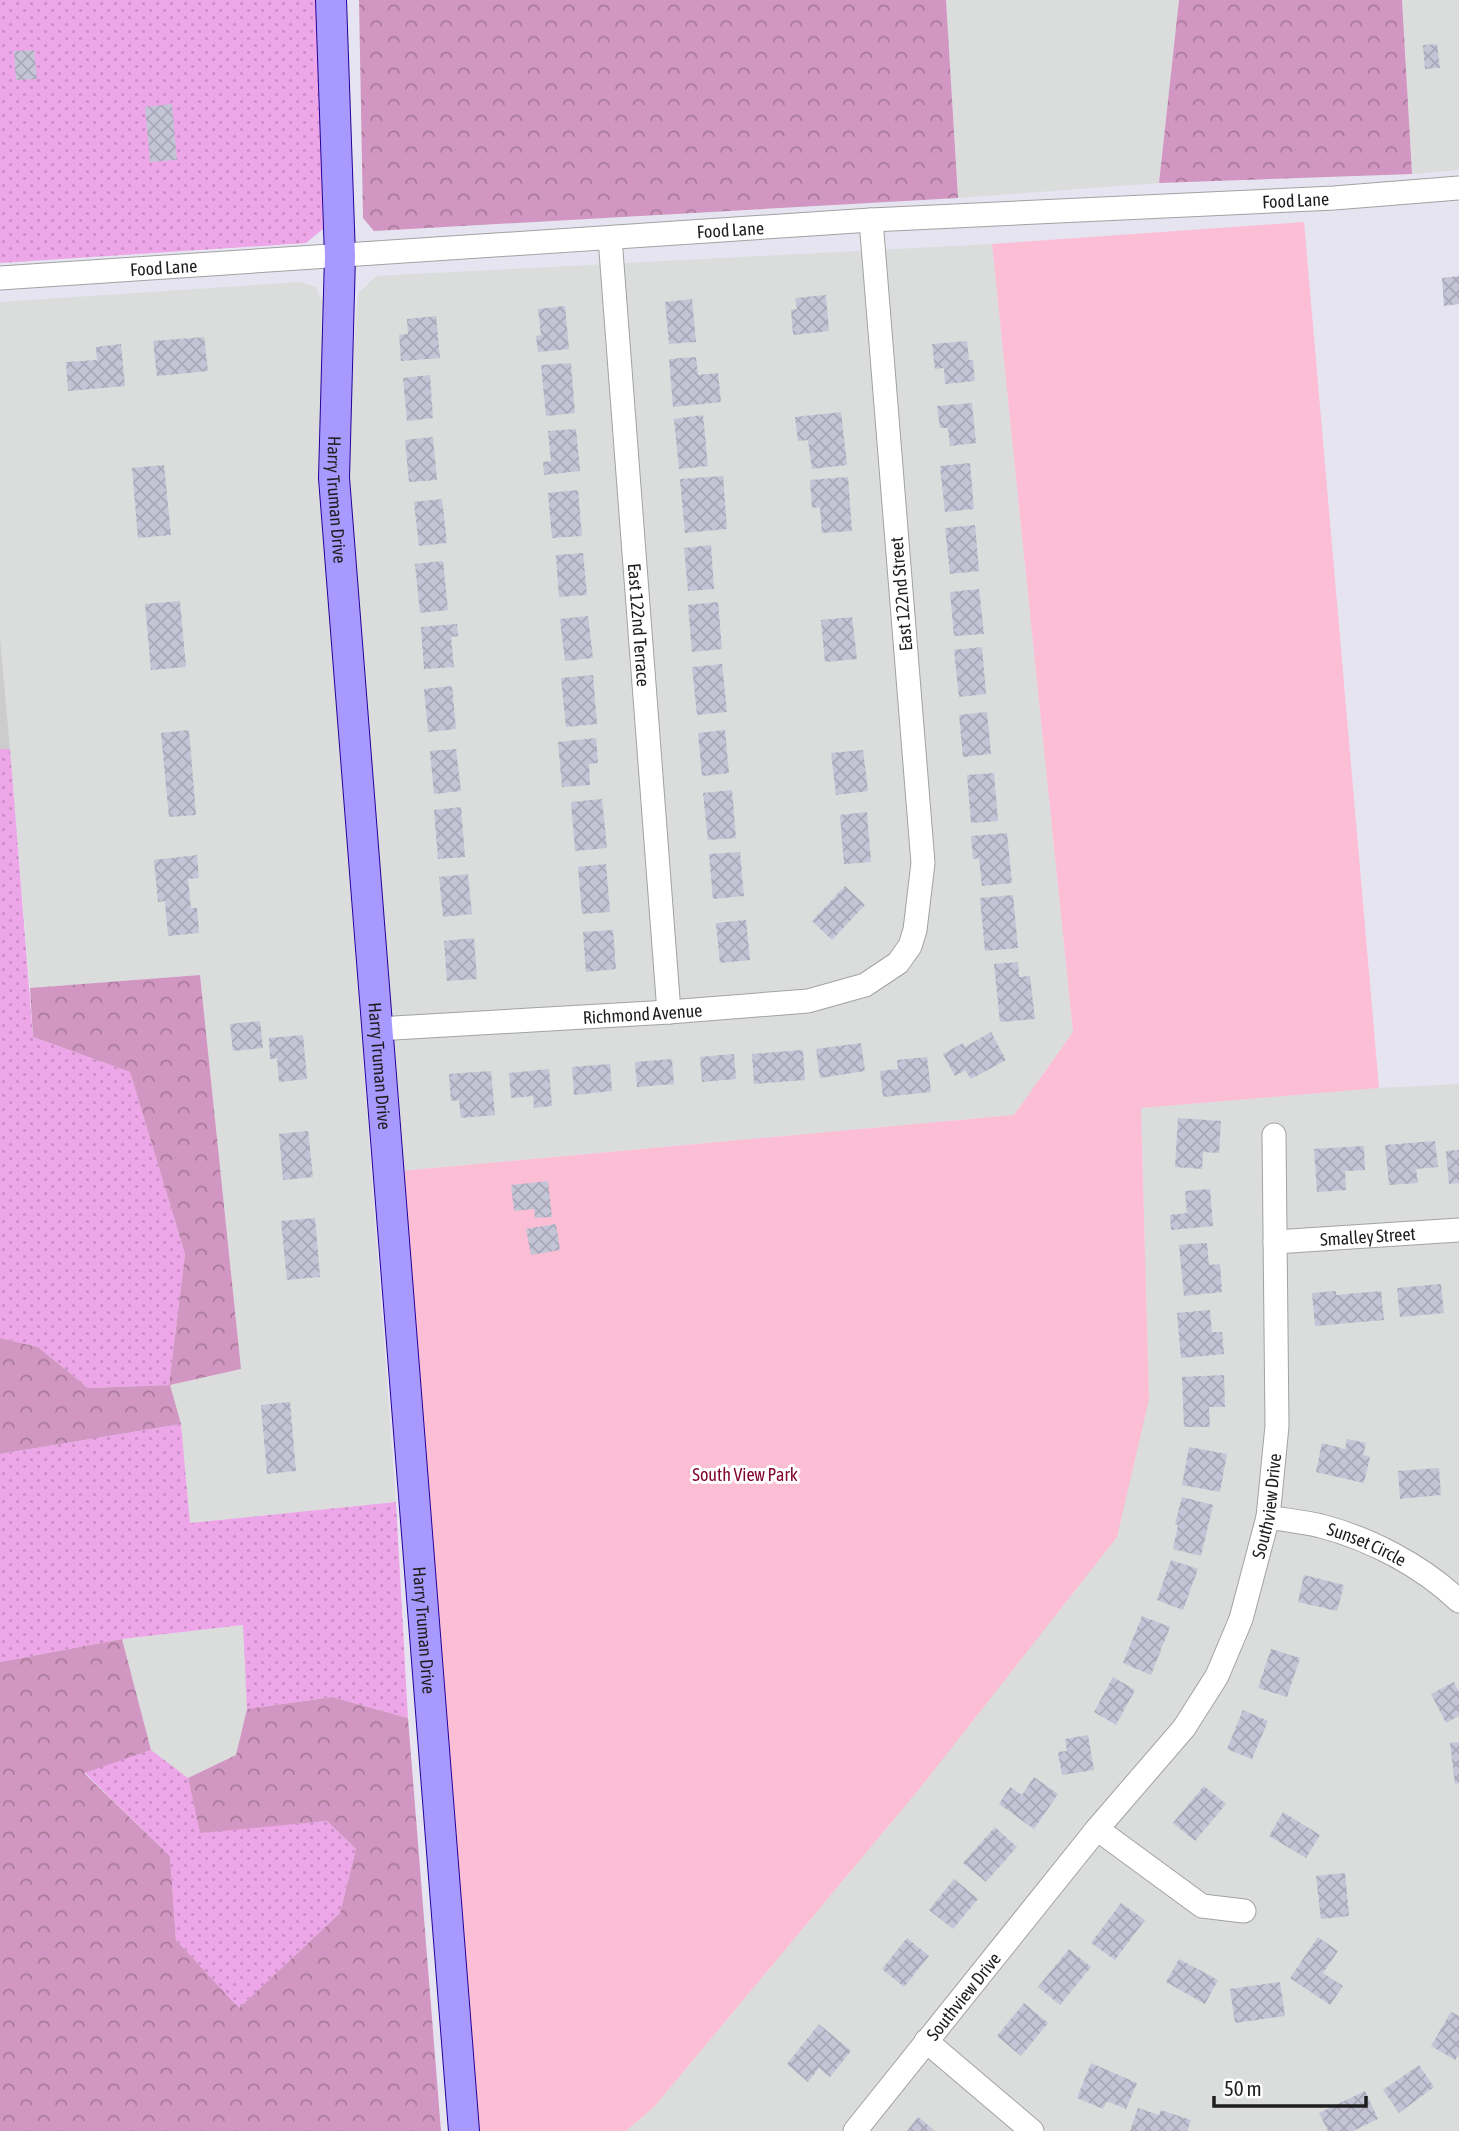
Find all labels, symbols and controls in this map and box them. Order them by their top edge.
street label: Food Lane [1262,188,1330,212]
street label: Food Lane [696,217,765,242]
street label: Food Lane [129,254,198,280]
street label: Harry Truman Drive [323,436,351,564]
street label: East 122nd Street [886,536,916,652]
street label: East 122nd Terrace [624,562,655,687]
street label: Richmond Avenue [582,999,703,1027]
street label: Harry Truman Drive [365,1001,396,1130]
street label: Smalley Street [1319,1222,1416,1250]
street label: Southview Drive [1247,1452,1285,1561]
park label: South View Park [692,1464,798,1485]
street label: Sunset Circle [1325,1518,1410,1570]
street label: Harry Truman Drive [409,1566,440,1695]
street label: Southview Drive [922,1948,1005,2044]
scale bar [1214,2064,1366,2108]
text: 50 m [1224,2076,1262,2100]

